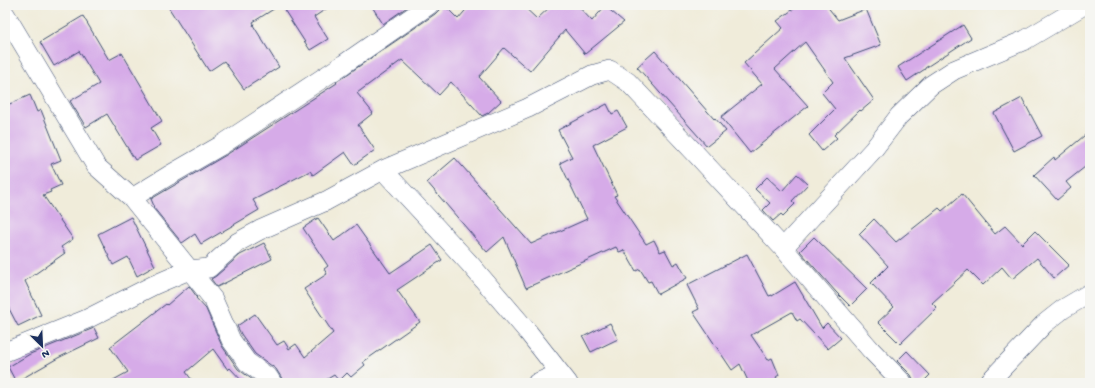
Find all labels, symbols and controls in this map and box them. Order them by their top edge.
north arrow [22,326,62,366]
text: N [40,346,51,360]

